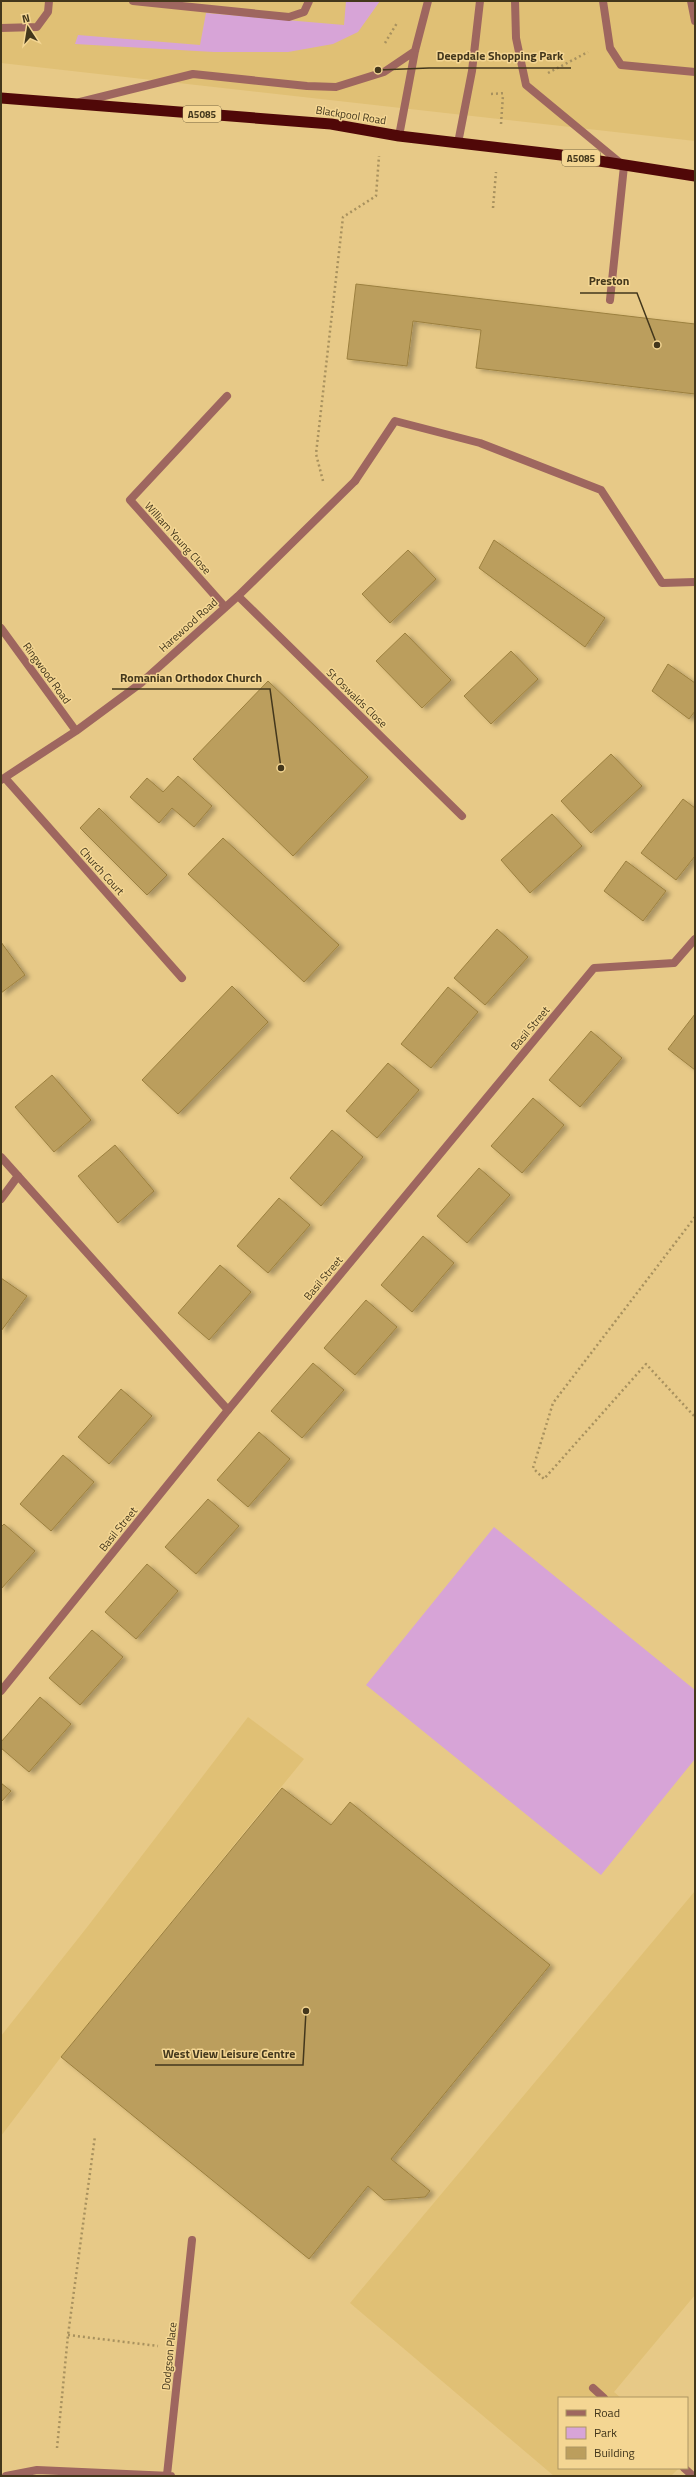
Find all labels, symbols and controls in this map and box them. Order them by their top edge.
north arrow [8,8,48,48]
text: N [21,10,31,27]
callout: Deepdale Shopping Park [429,44,571,68]
text: Deepdale Shopping Park [437,46,564,65]
street label: Blackpool Road [315,102,388,128]
road number: A5085 [183,106,221,122]
road number: A5085 [562,150,600,166]
callout: Preston [580,269,637,293]
text: Preston [589,271,629,290]
street label: William Young Close [141,498,215,578]
street label: Harewood Road [155,594,221,656]
street label: Ringwood Road [19,639,75,707]
callout: Romanian Orthodox Church [112,665,270,689]
street label: St Oswalds Close [323,665,391,732]
text: Romanian Orthodox Church [120,668,262,687]
street label: Church Court [76,843,128,899]
street label: Basil Street [507,1002,553,1053]
street label: Basil Street [300,1252,346,1303]
street label: Basil Street [95,1503,141,1555]
callout: West View Leisure Centre [155,2041,303,2065]
text: West View Leisure Centre [163,2044,295,2063]
street label: Dodgson Place [157,2321,181,2391]
legend [558,2397,688,2469]
text: Road [594,2403,620,2422]
text: Park [594,2423,617,2442]
text: Building [594,2443,635,2462]

